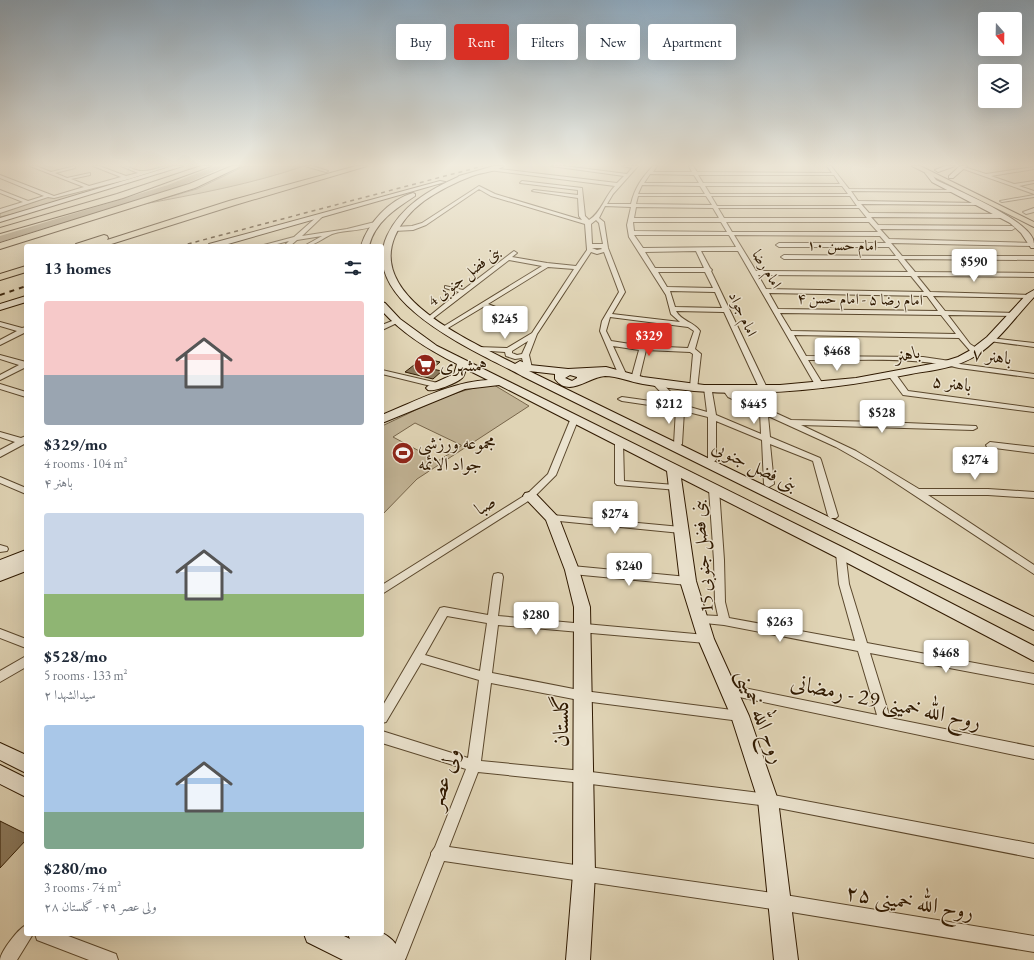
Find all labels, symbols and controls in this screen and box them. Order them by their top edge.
north arrow [978,12,1022,56]
map controls [978,12,1022,108]
chip: Buy [396,24,446,60]
chip: Rent [454,24,509,60]
chip: Filters [517,24,578,60]
chip: New [586,24,640,60]
chip: Apartment [648,24,736,60]
button: layers [978,64,1022,108]
street label: امام حسن ۱۰ [807,234,877,259]
street label: بنی فضل جنوبی 4 [423,241,505,312]
street label: امام رضا [745,246,786,294]
pin: $590 [950,249,998,283]
text: $590 [961,253,987,270]
text: 13 homes [44,257,111,279]
icon: filters [342,257,364,279]
street label: امام جواد [721,288,762,341]
street label: امام رضا ۵ - امام حسن ۴ [797,288,923,313]
pin: $245 [481,306,529,340]
text: $245 [492,310,518,327]
pin: $329 [625,323,673,357]
icon: home [168,327,240,399]
text: $329 [636,327,662,344]
pin: $468 [813,338,861,372]
street label: باهنر [890,340,922,368]
text: $468 [824,342,850,359]
street label: باهنر ۷ [971,342,1013,369]
supermarket icon: همشهری [412,352,438,378]
place label: همشهری [440,353,487,377]
street label: باهنر ۵ [931,369,973,396]
pin: $212 [645,391,693,425]
pin: $445 [730,391,778,425]
text: $212 [656,395,682,412]
text: $445 [741,395,767,412]
pin: $528 [858,400,906,434]
text: $528 [869,404,895,421]
place label: مجموعه ورزشی جواد الائمه [418,431,496,475]
text: $329/mo [44,433,107,455]
street label: بنی فضل جنوبی [708,435,802,498]
sports icon: مجموعه ورزشی جواد الائمه [390,440,416,466]
pin: $274 [951,447,999,481]
text: $274 [962,451,988,468]
text: 4 rooms · 104 m² [44,455,128,472]
text: باهنر ۴ [44,474,73,491]
street label: صبا [470,489,500,520]
street label: بنی فضل جنوبی 15 [685,498,720,614]
pin: $274 [591,501,639,535]
text: $274 [602,505,628,522]
icon: home [168,539,240,611]
pin: $240 [605,553,653,587]
text: $240 [616,557,642,574]
pin: $280 [512,602,560,636]
text: $280 [523,606,549,623]
pin: $263 [756,609,804,643]
text: $263 [767,613,793,630]
pin: $468 [922,640,970,674]
text: $468 [933,644,959,661]
text: $528/mo [44,645,107,667]
street label: روح الله خمینی [726,664,796,770]
street label: روح الله خمینی 29 - رمضانی [787,664,984,741]
text: 5 rooms · 133 m² [44,667,128,684]
text: سیدالشهدا ۲ [44,686,96,703]
street label: گلستان [546,695,575,747]
street label: ولی عصر [419,744,467,814]
icon: home [168,751,240,823]
text: $280/mo [44,857,107,879]
street label: روح الله خمینی ۲۵ [843,874,977,931]
text: 3 rooms · 74 m² [44,879,121,896]
text: ولی عصر ۴۹ - گلستان ۲۸ [44,898,157,915]

